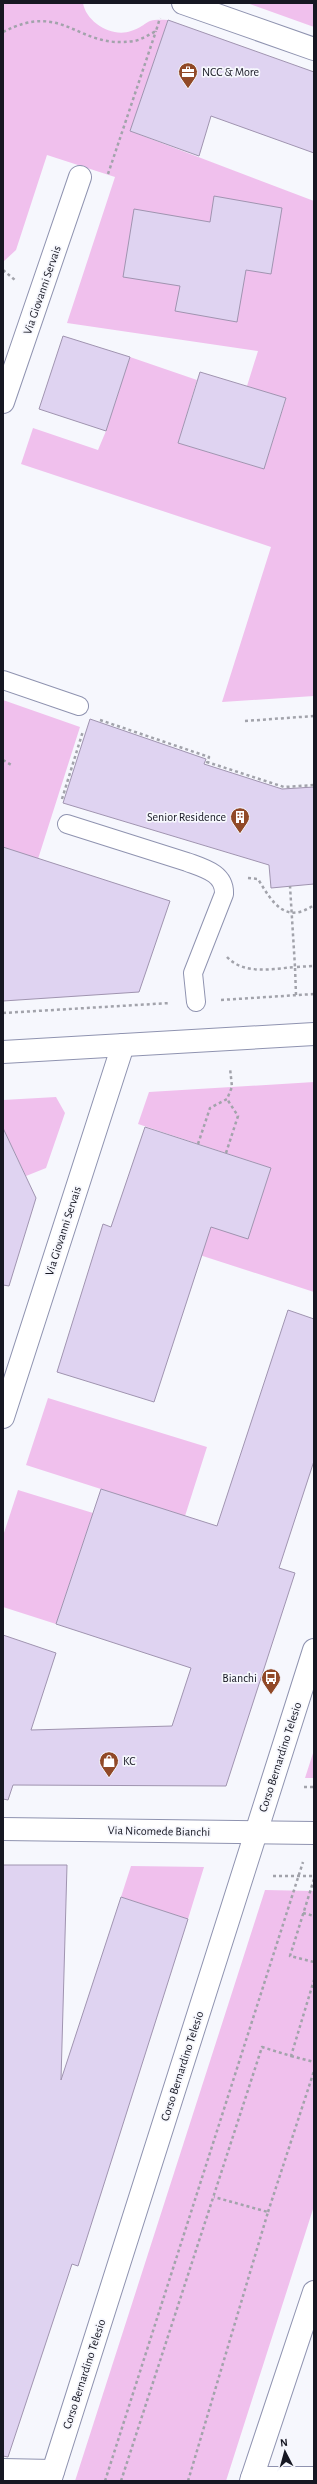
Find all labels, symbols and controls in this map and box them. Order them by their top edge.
office icon: NCC & More [177,61,199,89]
place label: NCC & More [202,66,259,78]
street label: Via Giovanni Servais [21,244,63,336]
building icon: Senior Residence [229,806,251,834]
place label: Senior Residence [147,811,226,823]
street label: Via Giovanni Servais [43,1185,83,1277]
bus stop icon: Bianchi [260,1667,282,1695]
place label: Bianchi [222,1672,257,1684]
street label: Corso Bernardino Telesio [257,1701,303,1813]
shop icon: KC [98,1750,120,1778]
place label: KC [123,1755,136,1767]
street label: Via Nicomede Bianchi [108,1824,210,1838]
street label: Corso Bernardino Telesio [159,2010,205,2122]
street label: Corso Bernardino Telesio [61,2318,107,2430]
north arrow [265,2432,305,2472]
text: N [280,2437,288,2448]

